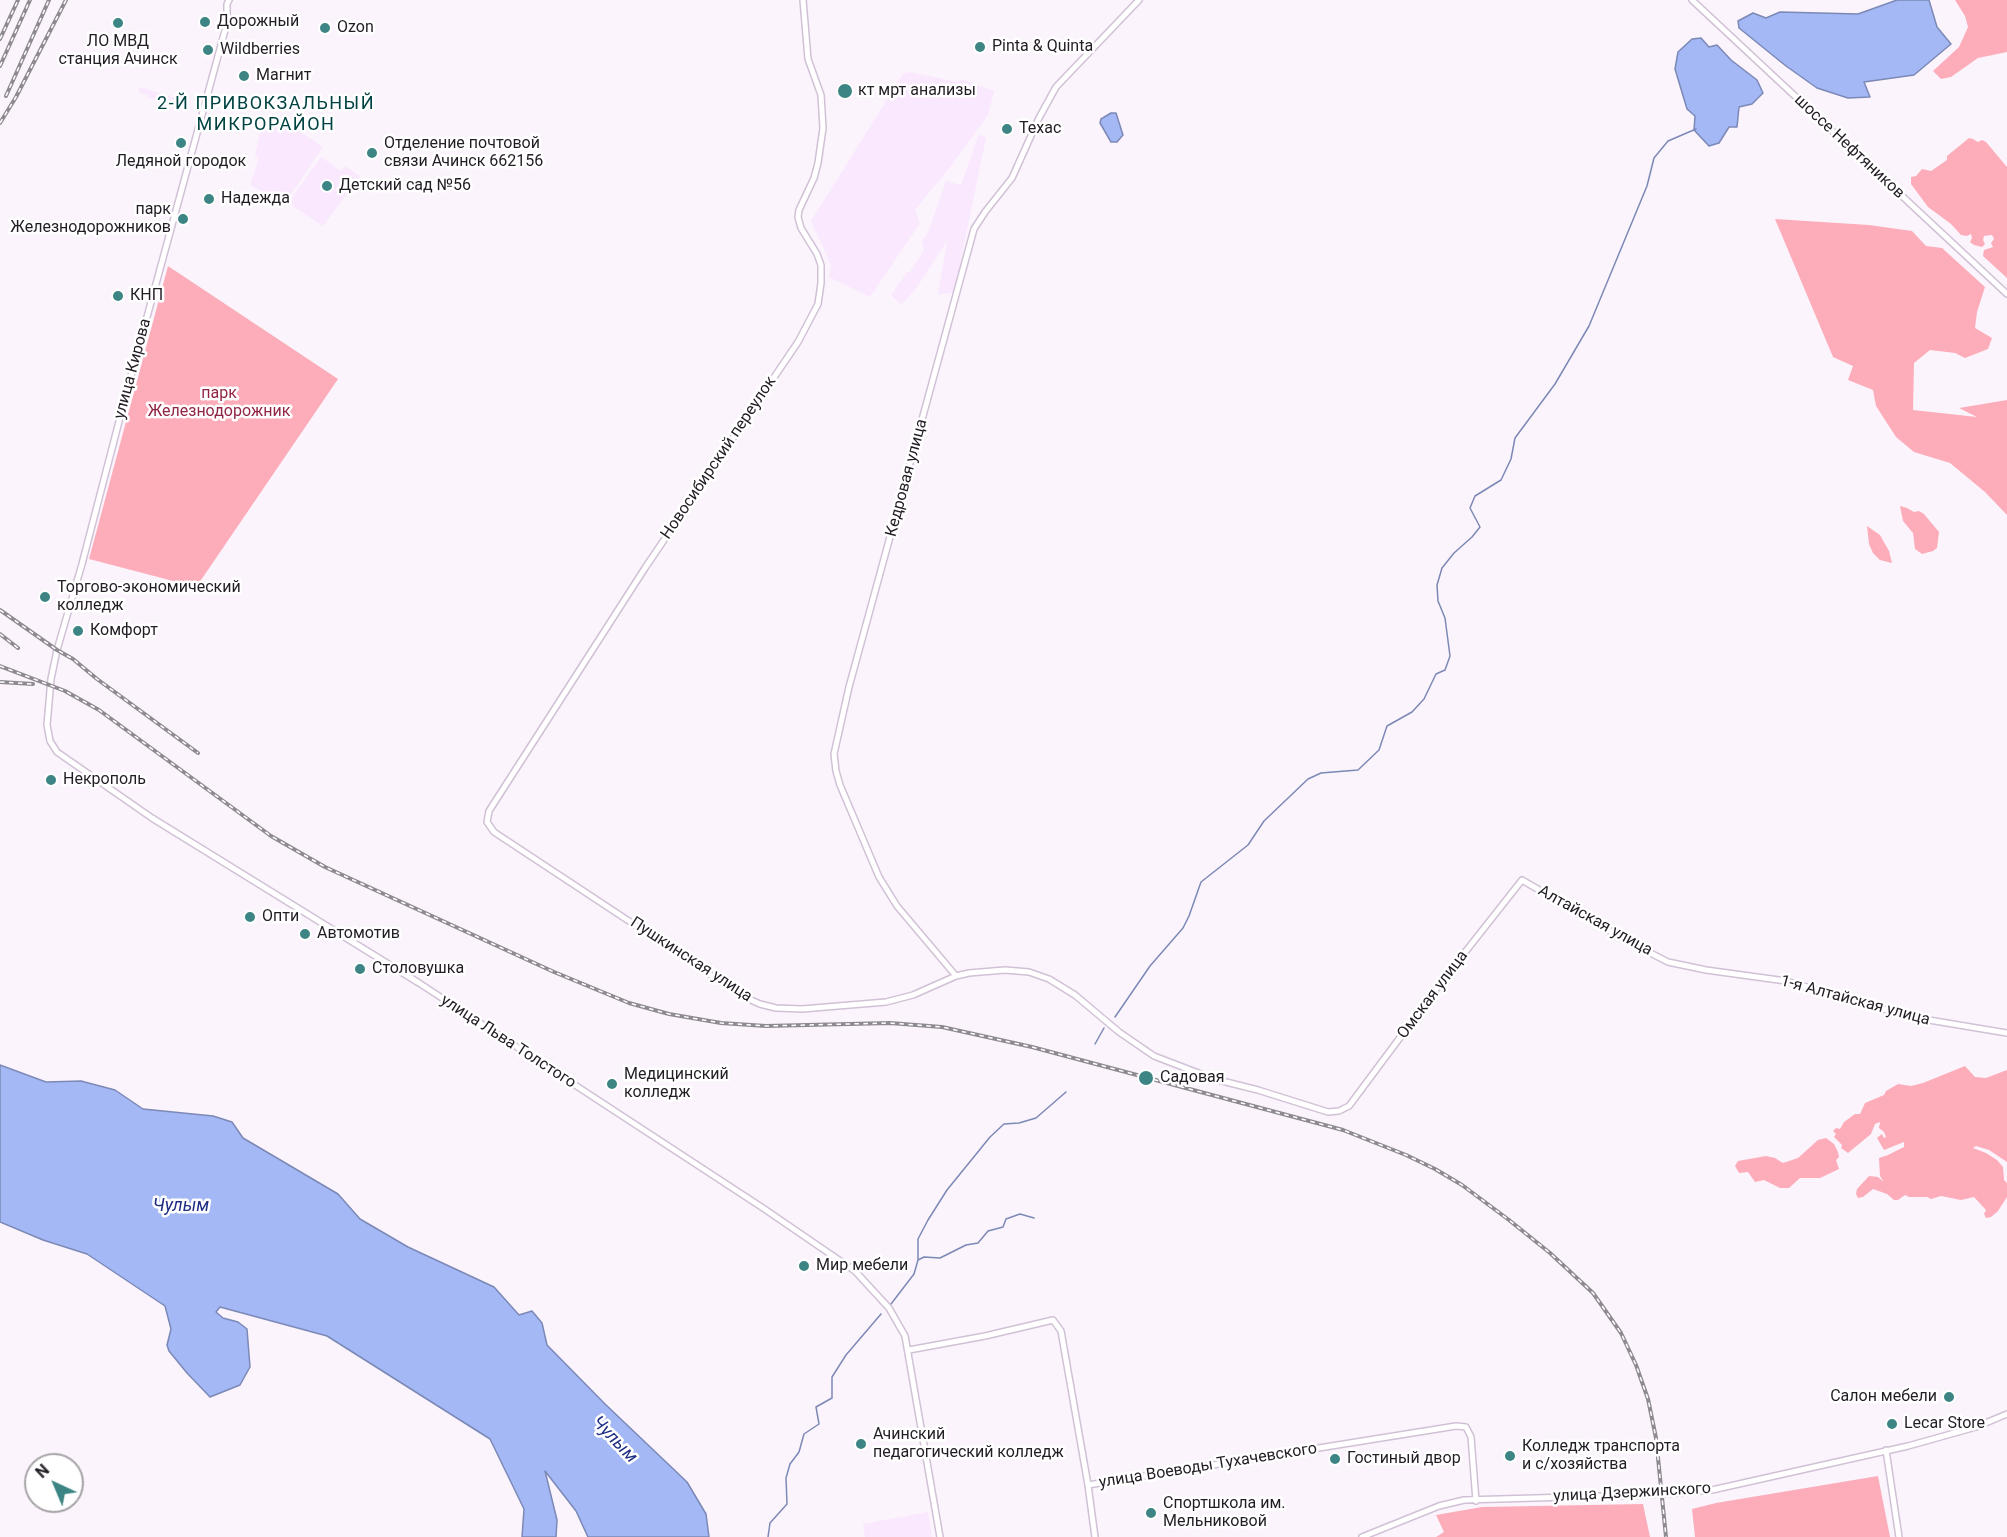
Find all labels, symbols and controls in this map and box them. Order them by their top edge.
place label: Дорожный [217,12,299,32]
marker: Дорожный [198,15,212,29]
marker: ЛО МВД станция Ачинск [111,16,125,30]
place label: Ozon [337,18,374,38]
marker: Ozon [318,21,332,35]
place label: ЛО МВД станция Ачинск [58,32,178,70]
place label: Pinta & Quinta [992,37,1093,57]
place label: Wildberries [220,40,300,60]
marker: Pinta & Quinta [973,40,987,54]
marker: Wildberries [201,43,215,57]
place label: Магнит [256,66,312,86]
marker: Магнит [237,69,251,83]
place label: кт мрт анализы [858,81,976,101]
marker: кт мрт анализы [836,82,854,100]
street label: шоссе Нефтяников [1790,91,1908,203]
district label: 2-Й ПРИВОКЗАЛЬНЫЙ МИКРОРАЙОН [157,93,375,136]
place label: Техас [1019,119,1061,139]
marker: Техас [1000,122,1014,136]
place label: Отделение почтовой связи Ачинск 662156 [384,134,543,172]
marker: Ледяной городок [174,136,188,150]
marker: Отделение почтовой связи Ачинск 662156 [365,146,379,160]
place label: Ледяной городок [116,152,246,172]
place label: Детский сад №56 [339,176,471,196]
marker: Детский сад №56 [320,179,334,193]
place label: Надежда [221,189,290,209]
marker: Надежда [202,192,216,206]
place label: парк Железнодорожников [10,200,171,238]
marker: парк Железнодорожников [176,212,190,226]
place label: КНП [130,286,163,306]
marker: КНП [111,289,125,303]
street label: улица Кирова [110,317,156,421]
street label: Новосибирский переулок [657,373,781,543]
park label: парк Железнодорожник [148,384,290,422]
street label: Кедровая улица [882,417,932,539]
place label: Торгово-экономический колледж [57,578,241,616]
marker: Торгово-экономический колледж [38,590,52,604]
place label: Комфорт [90,621,158,641]
marker: Комфорт [71,624,85,638]
place label: Некрополь [63,770,146,790]
marker: Некрополь [44,773,58,787]
street label: Алтайская улица [1534,882,1656,960]
place label: Опти [262,907,299,927]
marker: Опти [243,910,257,924]
street label: Пушкинская улица [626,913,756,1007]
place label: Автомотив [317,924,400,944]
marker: Автомотив [298,927,312,941]
street label: Омская улица [1394,947,1472,1043]
place label: Столовушка [372,959,464,979]
marker: Столовушка [353,962,367,976]
street label: 1-я Алтайская улица [1778,972,1932,1030]
street label: улица Льва Толстого [437,991,579,1093]
place label: Медицинский колледж [624,1065,729,1103]
place label: Садовая [1160,1068,1225,1088]
marker: Садовая [1137,1069,1155,1087]
marker: Медицинский колледж [605,1077,619,1091]
water label: Чулым [153,1195,209,1217]
place label: Мир мебели [816,1256,908,1276]
marker: Мир мебели [797,1259,811,1273]
place label: Салон мебели [1830,1387,1937,1407]
marker: Салон мебели [1942,1390,1956,1404]
water label: Чулым [587,1412,641,1468]
place label: Lecar Store [1904,1414,1985,1434]
marker: Lecar Store [1885,1417,1899,1431]
place label: Ачинский педагогический колледж [873,1425,1064,1463]
marker: Ачинский педагогический колледж [854,1437,868,1451]
place label: Колледж транспорта и с/хозяйства [1522,1437,1680,1475]
street label: улица Воеводы Тухачевского [1098,1439,1318,1493]
place label: Гостиный двор [1347,1449,1461,1469]
marker: Колледж транспорта и с/хозяйства [1503,1449,1517,1463]
marker: Гостиный двор [1328,1452,1342,1466]
north arrow [24,1453,84,1513]
text: N [32,1460,53,1482]
street label: улица Дзержинского [1553,1479,1711,1507]
place label: Спортшкола им. Мельниковой [1163,1494,1286,1532]
marker: Спортшкола им. Мельниковой [1144,1506,1158,1520]

